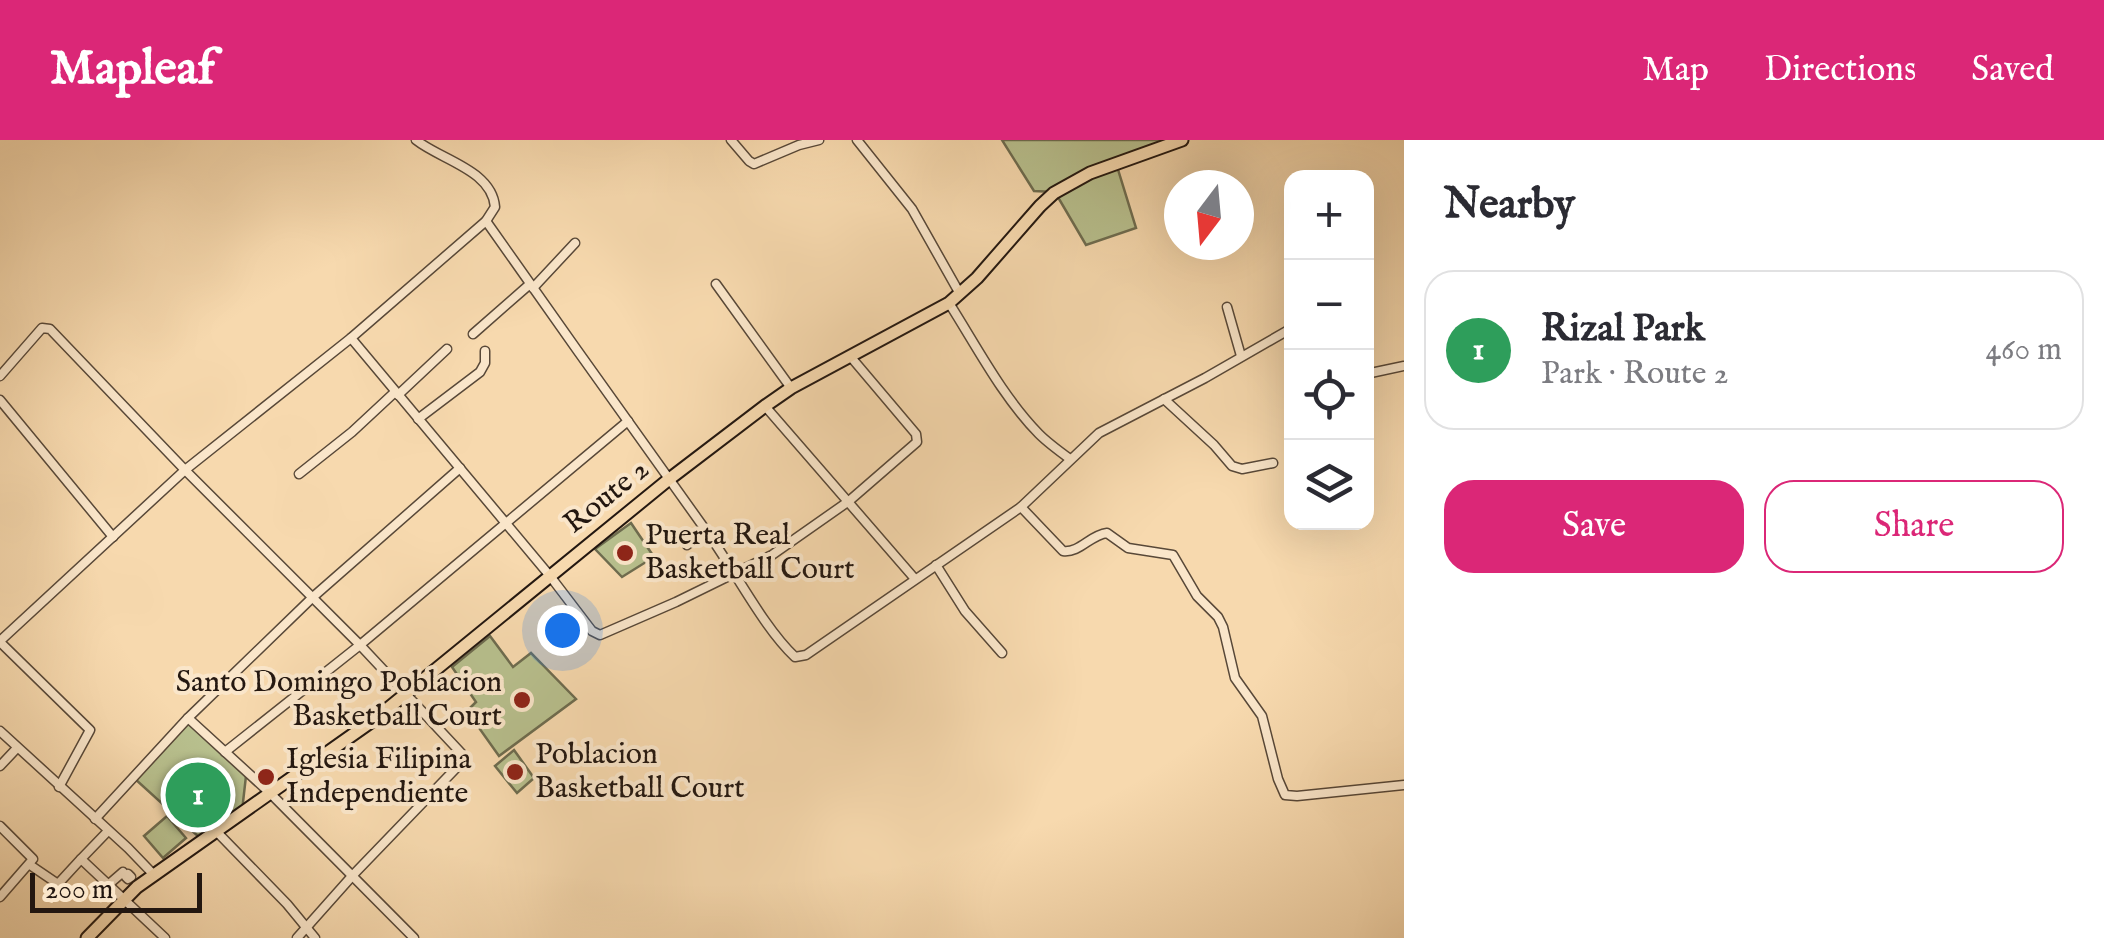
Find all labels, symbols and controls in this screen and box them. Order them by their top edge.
text: Mapleaf [50,40,215,100]
text: Map [1642,48,1709,93]
text: Directions [1764,48,1916,93]
text: Saved [1971,48,2054,93]
north arrow [1164,170,1254,260]
map controls [1284,170,1374,530]
button: + [1284,170,1374,260]
text: Nearby [1444,179,1575,232]
button: − [1284,260,1374,350]
text: Rizal Park [1541,306,1705,354]
text: 1 [1473,330,1484,371]
text: 460 m [1985,330,2062,371]
button: locate [1284,350,1374,440]
text: Park · Route 2 [1541,354,1728,395]
button: layers [1284,440,1374,530]
street label: Route 2 [557,451,657,543]
button: Save [1444,480,1744,573]
button: Share [1764,480,2064,573]
place label: Puerta Real Basketball Court [645,517,855,589]
marker: Puerta Real Basketball Court [614,542,636,564]
your location [537,605,588,656]
place label: Santo Domingo Poblacion Basketball Court [176,664,502,736]
marker: Santo Domingo Poblacion Basketball Court [511,689,533,711]
place label: Poblacion Basketball Court [535,736,745,808]
place label: Iglesia Filipina Independiente [286,741,471,813]
pin: 1 [166,758,230,832]
marker: Poblacion Basketball Court [504,761,526,783]
marker: Iglesia Filipina Independiente [255,766,277,788]
scale bar [30,868,202,912]
text: 200 m [45,873,113,908]

